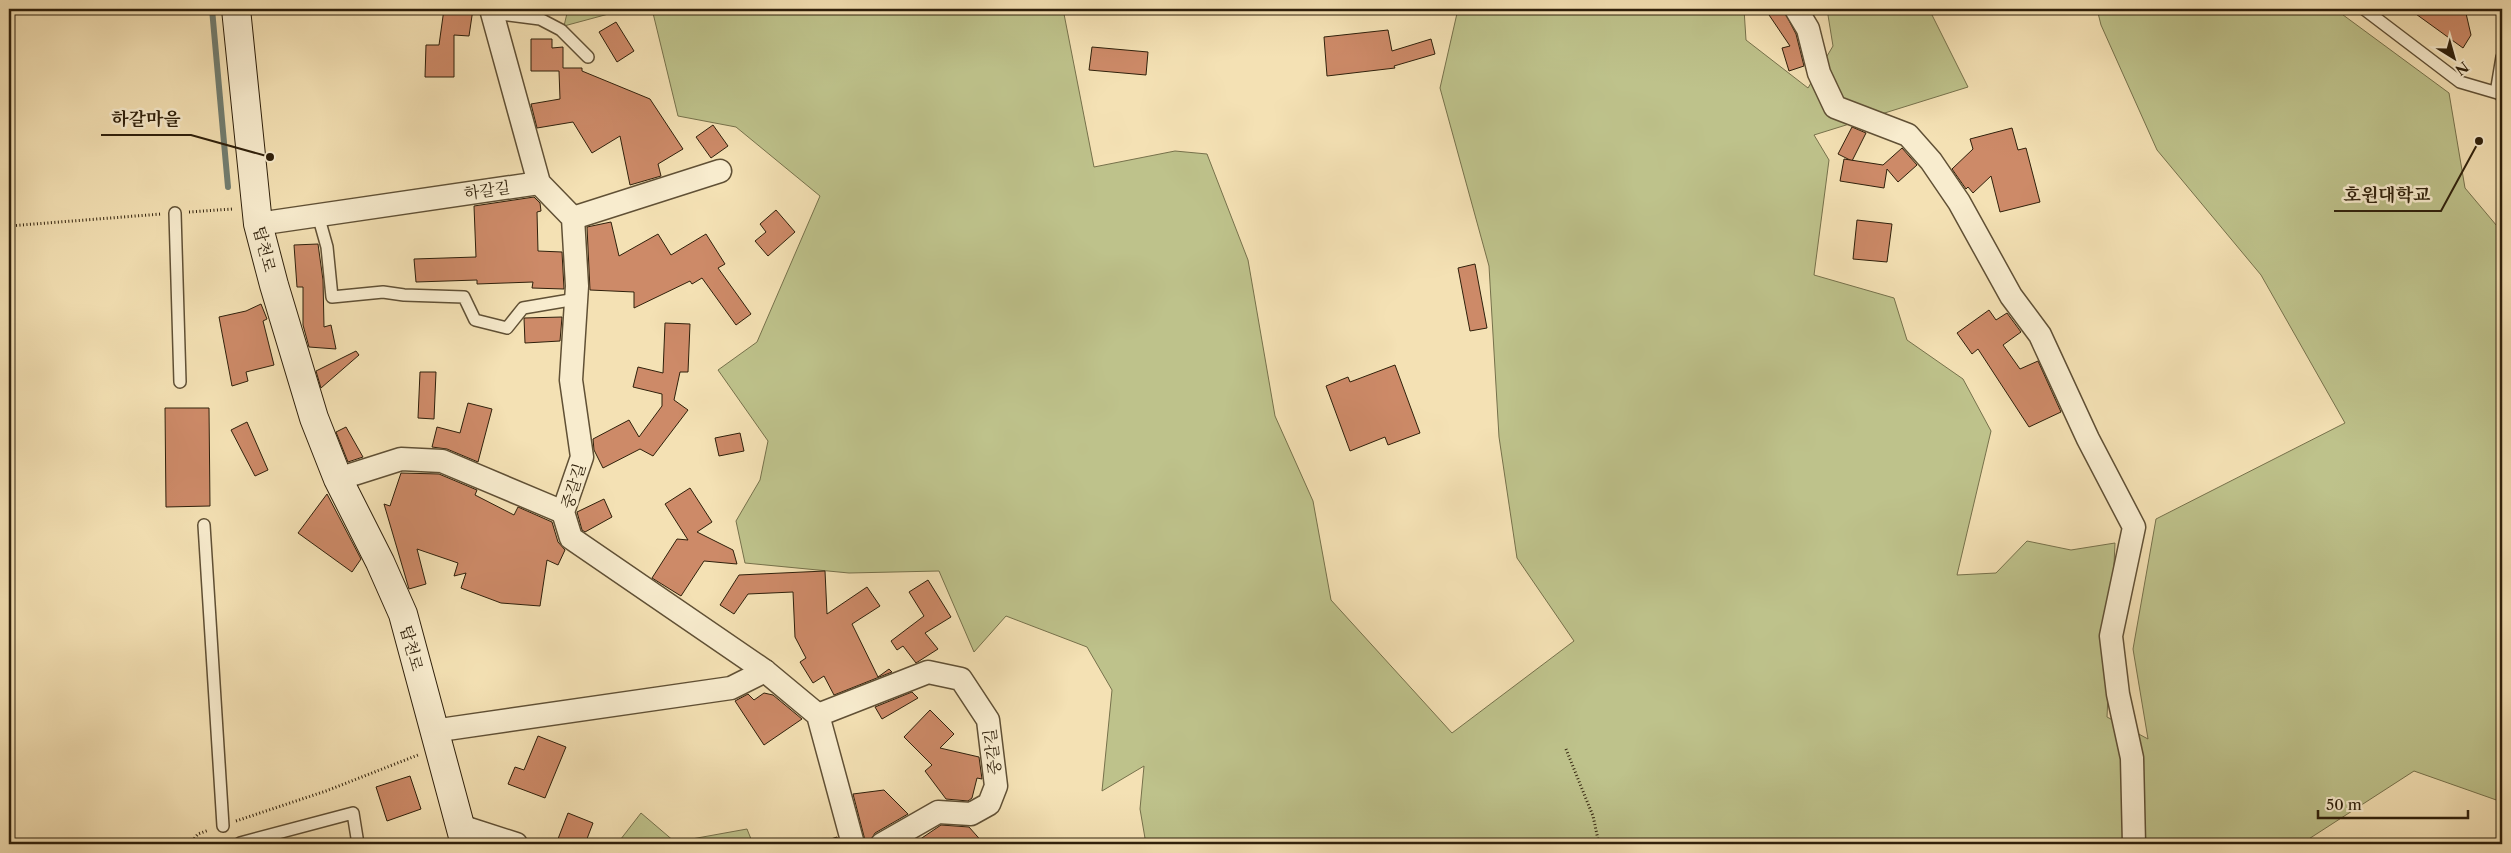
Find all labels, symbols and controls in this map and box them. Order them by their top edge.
north arrow [2428,32,2478,82]
text: N [2452,58,2472,79]
callout: 하갈마을 [101,102,191,135]
text: 하갈마을 [111,108,181,130]
street label: 하갈길 [463,177,511,203]
callout: 호원대학교 [2334,178,2441,211]
text: 호원대학교 [2344,184,2431,206]
street label: 탑천로 [250,224,280,274]
street label: 중갈길 [557,461,589,511]
street label: 탑천로 [396,623,428,674]
street label: 중갈길 [979,728,1005,776]
scale bar [2318,788,2468,820]
text: 50 m [2326,795,2362,814]

